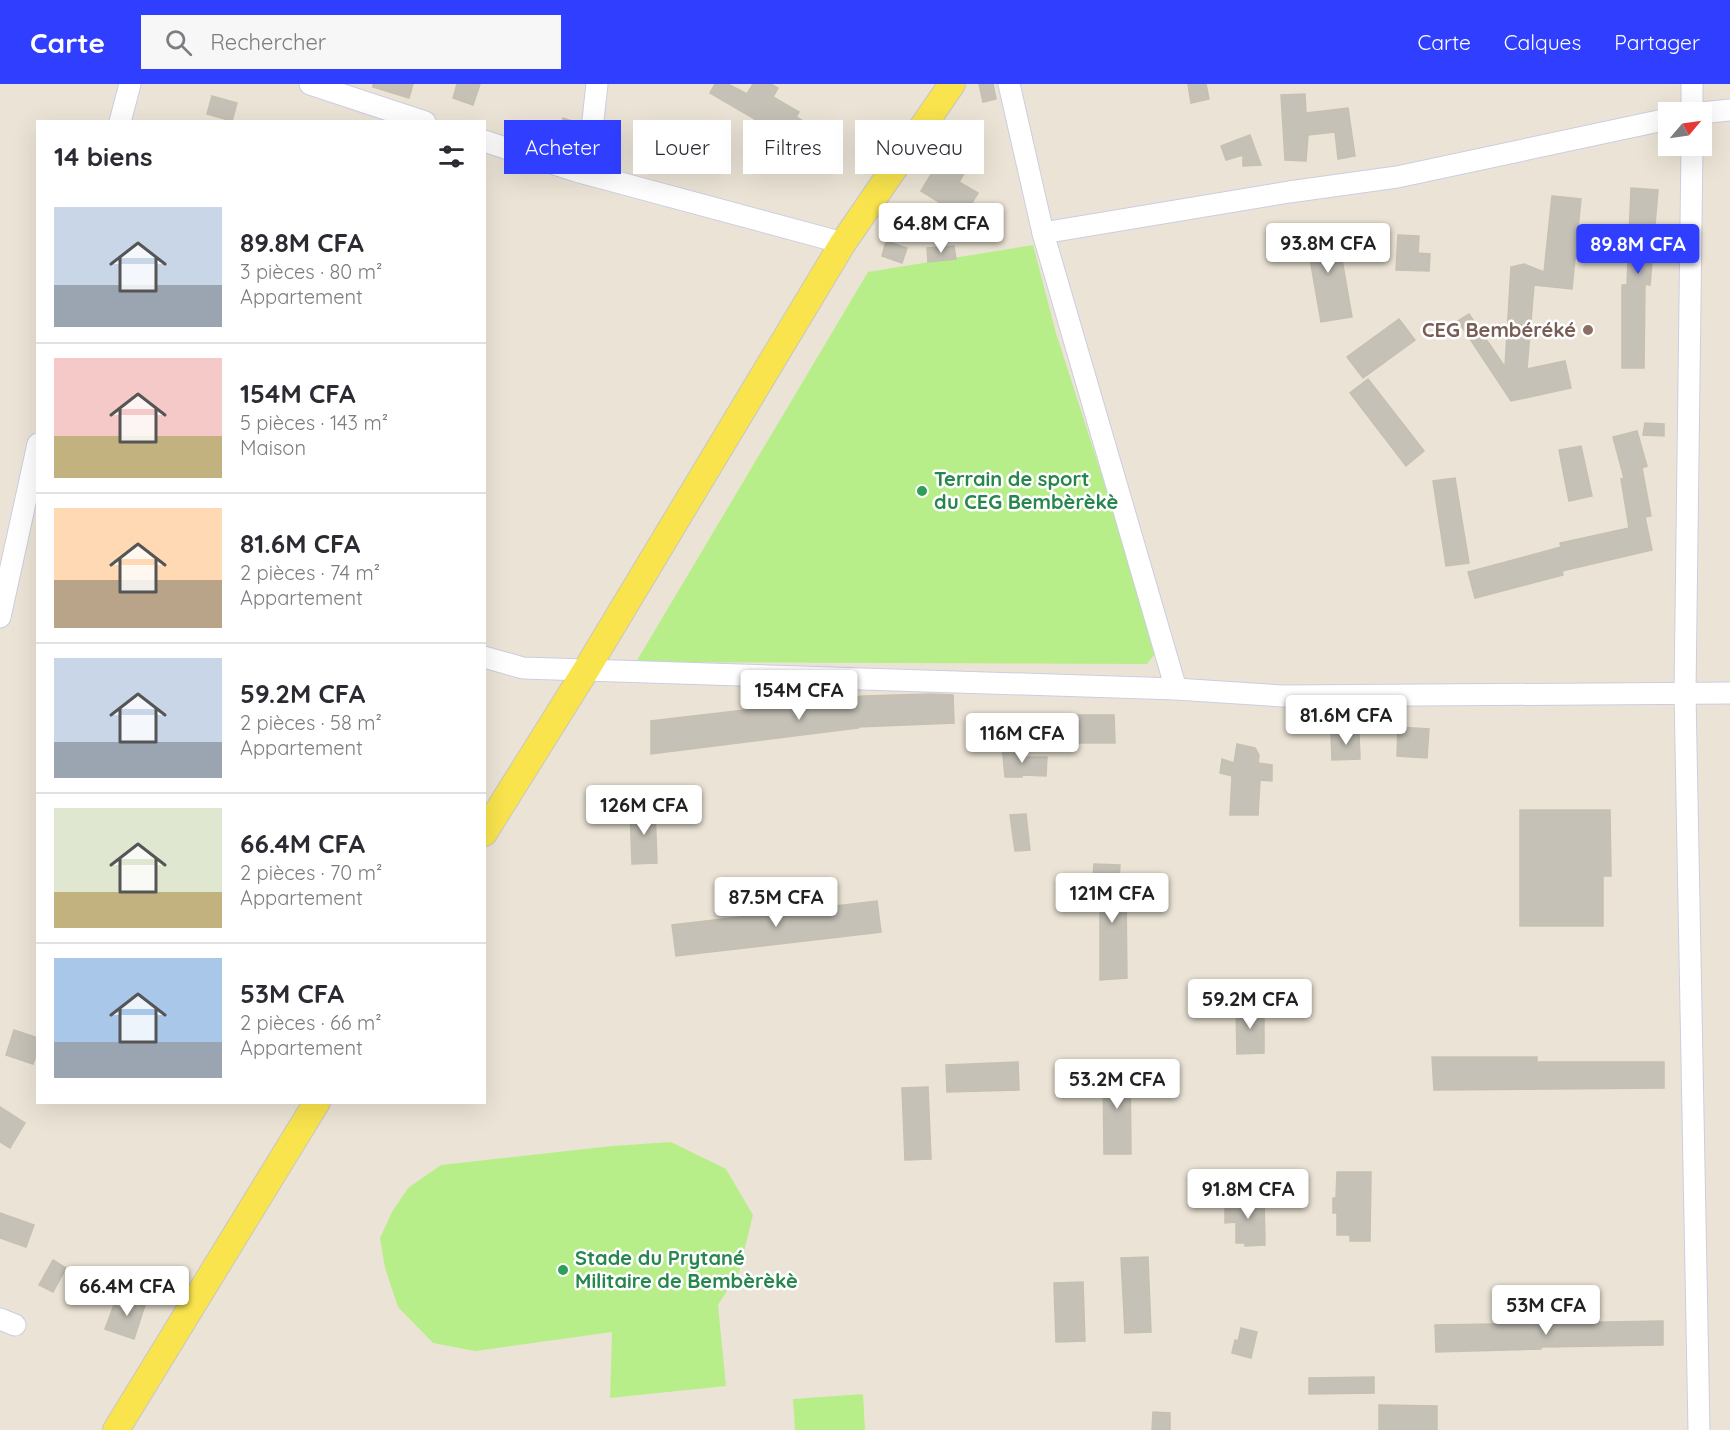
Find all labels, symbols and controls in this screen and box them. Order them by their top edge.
search box [141,15,561,69]
text: Carte [30,25,105,60]
icon: search [162,26,195,59]
text: Rechercher [210,28,326,56]
text: Carte [1417,29,1471,55]
text: Calques [1504,29,1581,55]
text: Partager [1614,29,1700,55]
north arrow [1658,102,1712,156]
map controls [1658,102,1712,156]
chip: Acheter [504,120,621,174]
chip: Louer [633,120,731,174]
chip: Filtres [743,120,843,174]
chip: Nouveau [855,120,984,174]
text: 14 biens [54,140,153,173]
icon: filters [435,140,468,173]
pin: 64.8M CFA [872,203,1010,254]
text: 64.8M CFA [893,210,989,235]
pin: 93.8M CFA [1259,223,1397,274]
pin: 89.8M CFA [1569,224,1707,275]
text: 89.8M CFA [240,226,364,259]
text: 93.8M CFA [1280,230,1376,255]
icon: home [102,231,174,303]
text: 89.8M CFA [1590,231,1686,256]
text: 3 pièces · 80 m² [240,259,382,284]
text: Appartement [240,284,363,309]
place label: CEG Bembéréké [1422,317,1576,342]
marker: CEG Bembéréké [1581,323,1595,337]
text: 154M CFA [240,377,356,410]
icon: home [102,382,174,454]
text: 5 pièces · 143 m² [240,410,388,435]
text: Maison [240,435,306,460]
place label: Terrain de sport du CEG Bembèrèkè [934,466,1118,514]
marker: Terrain de sport du CEG Bembèrèkè [915,484,929,498]
text: 81.6M CFA [240,527,360,560]
icon: home [102,532,174,604]
text: 2 pièces · 74 m² [240,560,380,585]
text: Appartement [240,585,363,610]
pin: 154M CFA [737,670,861,721]
text: 59.2M CFA [240,677,365,710]
text: 154M CFA [755,677,843,702]
icon: home [102,682,174,754]
pin: 81.6M CFA [1277,695,1415,746]
text: 81.6M CFA [1300,702,1392,727]
text: 2 pièces · 58 m² [240,710,382,735]
pin: 116M CFA [960,713,1084,764]
text: 116M CFA [980,720,1064,745]
text: Appartement [240,735,363,760]
pin: 126M CFA [582,785,706,836]
text: 126M CFA [600,792,688,817]
text: 66.4M CFA [240,827,365,860]
icon: home [102,832,174,904]
text: 2 pièces · 70 m² [240,860,382,885]
pin: 121M CFA [1050,873,1174,924]
pin: 87.5M CFA [707,877,845,928]
text: 121M CFA [1070,880,1154,905]
text: 87.5M CFA [729,884,823,909]
text: Appartement [240,885,363,910]
text: 53M CFA [240,977,344,1010]
pin: 59.2M CFA [1181,979,1319,1030]
icon: home [102,982,174,1054]
text: 59.2M CFA [1202,986,1298,1011]
text: 2 pièces · 66 m² [240,1010,382,1035]
text: Appartement [240,1035,363,1060]
pin: 53.2M CFA [1048,1059,1186,1110]
text: 53.2M CFA [1069,1066,1165,1091]
pin: 91.8M CFA [1179,1169,1317,1220]
text: 91.8M CFA [1202,1176,1294,1201]
place label: Stade du Prytané Militaire de Bembèrèkè [575,1245,798,1293]
marker: Stade du Prytané Militaire de Bembèrèkè [556,1263,570,1277]
pin: 66.4M CFA [58,1266,196,1317]
text: 66.4M CFA [79,1273,175,1298]
pin: 53M CFA [1491,1285,1601,1336]
text: 53M CFA [1506,1292,1586,1317]

